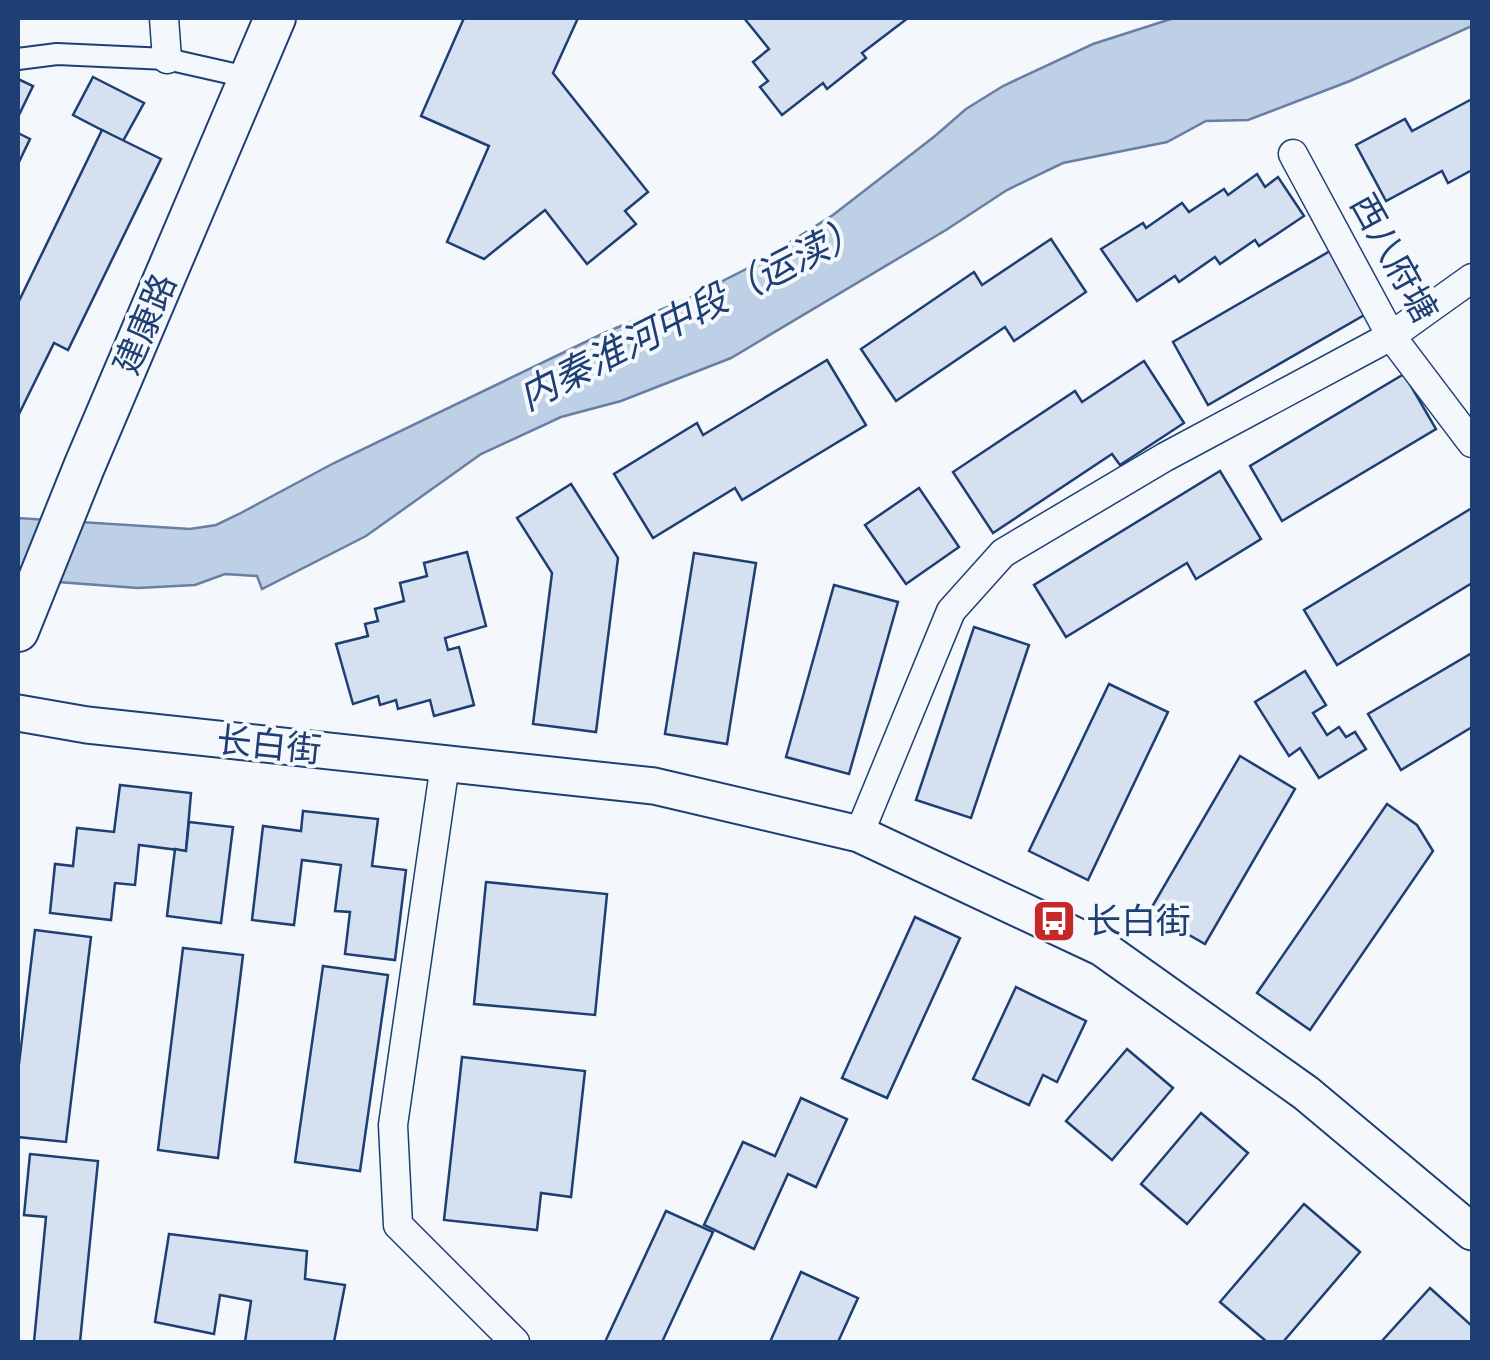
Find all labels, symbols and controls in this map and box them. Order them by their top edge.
street label: 西八府塘 [1337,183,1452,332]
water label: 内秦淮河中段（运渎） [508,200,873,424]
street label: 建康路 [99,265,189,382]
street label: 长白街 [214,712,324,776]
place label: 长白街 [1086,893,1191,947]
bus stop icon: 长白街 [1031,898,1077,944]

